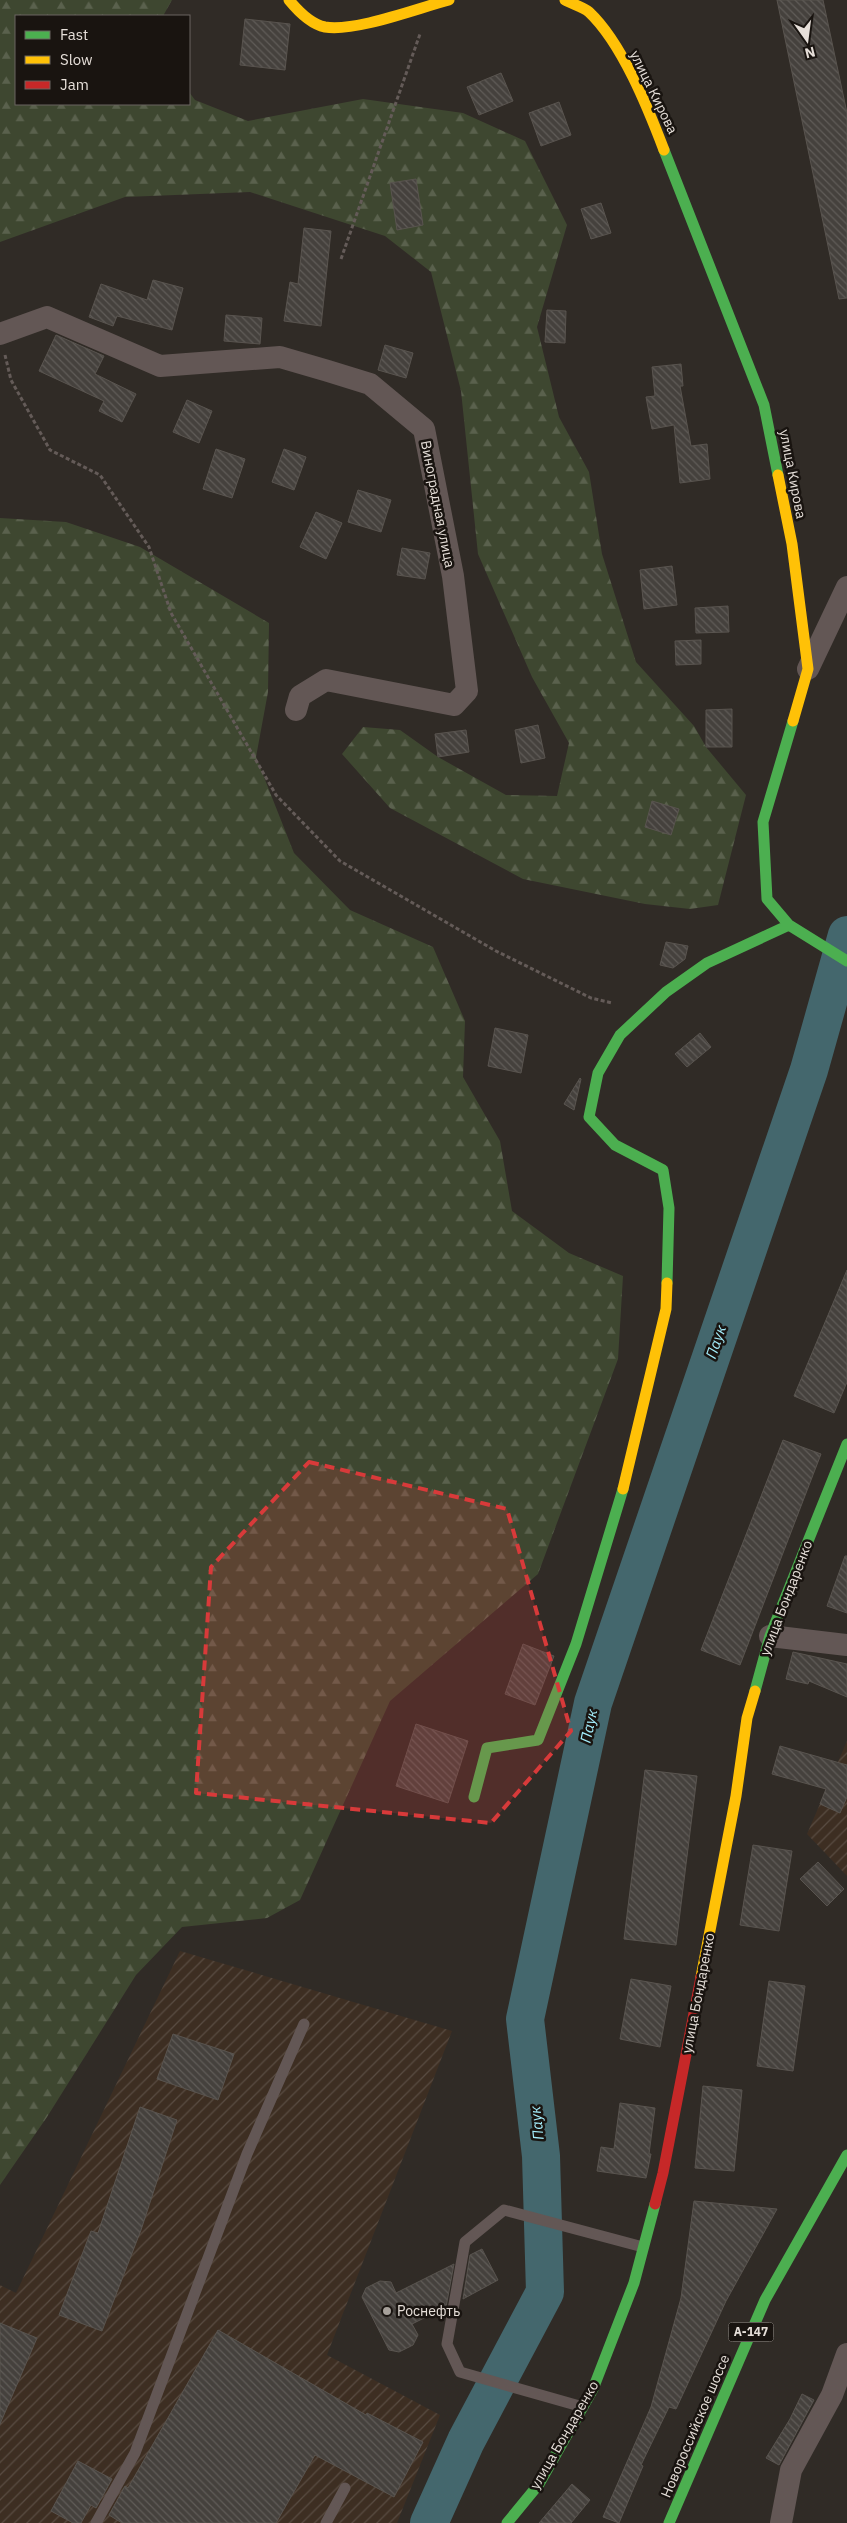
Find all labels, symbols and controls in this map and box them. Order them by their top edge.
legend [15,15,190,105]
north arrow [782,15,832,65]
text: Fast [60,25,88,44]
text: N [803,43,817,63]
street label: улица Кирова [626,47,682,137]
text: Slow [60,50,93,69]
text: Jam [60,75,89,94]
street label: улица Кирова [776,428,811,521]
street label: Виноградная улица [417,439,459,570]
water label: Паук [701,1322,730,1361]
street label: улица Бондаренко [756,1538,816,1658]
water label: Паук [576,1706,602,1745]
street label: улица Бондаренко [678,1931,719,2055]
water label: Паук [525,2104,548,2141]
place label: Роснефть [397,2302,460,2320]
marker: Роснефть [381,2305,393,2317]
road number: А-147 [728,2322,774,2342]
street label: Новороссийское шоссе [657,2351,733,2500]
street label: улица Бондаренко [526,2377,602,2492]

